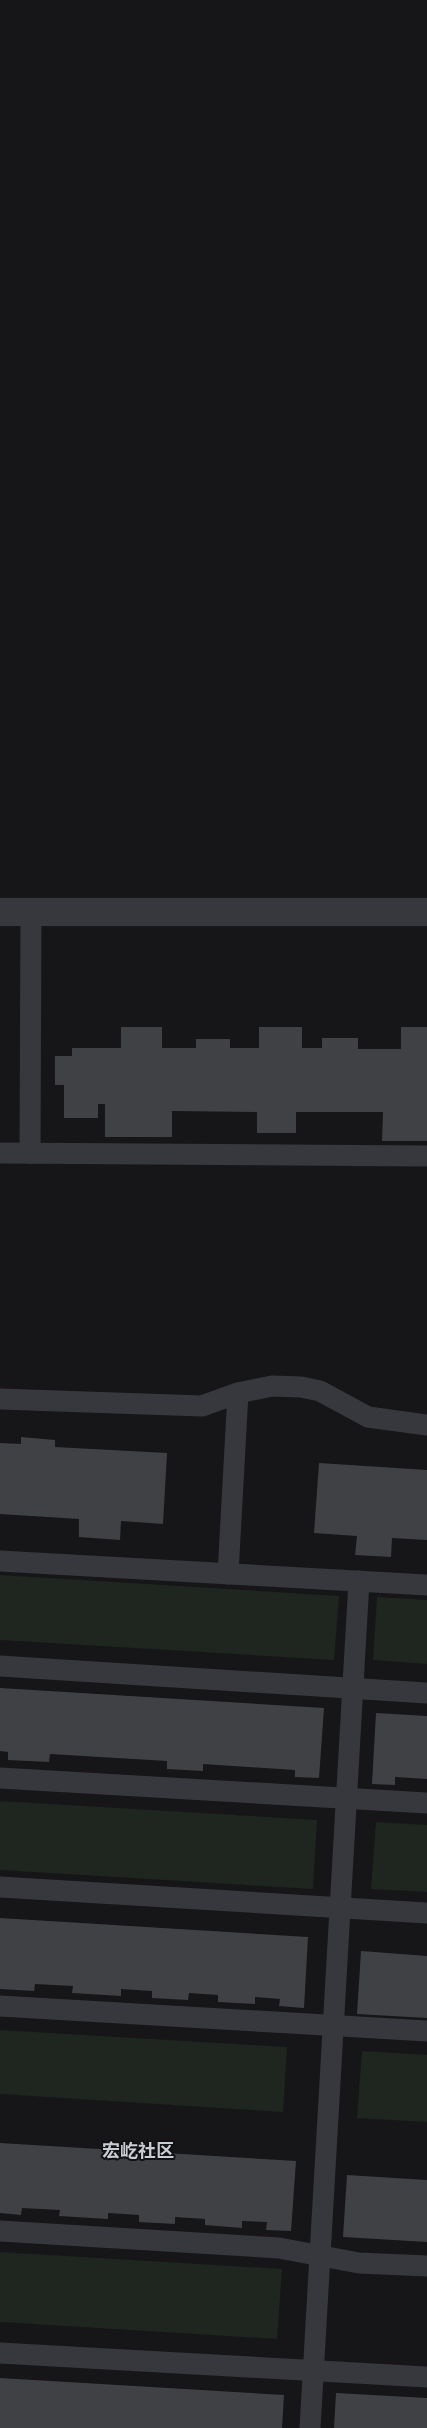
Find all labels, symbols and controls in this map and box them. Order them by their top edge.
district label: 宏屹社区 [102,2137,174,2164]

